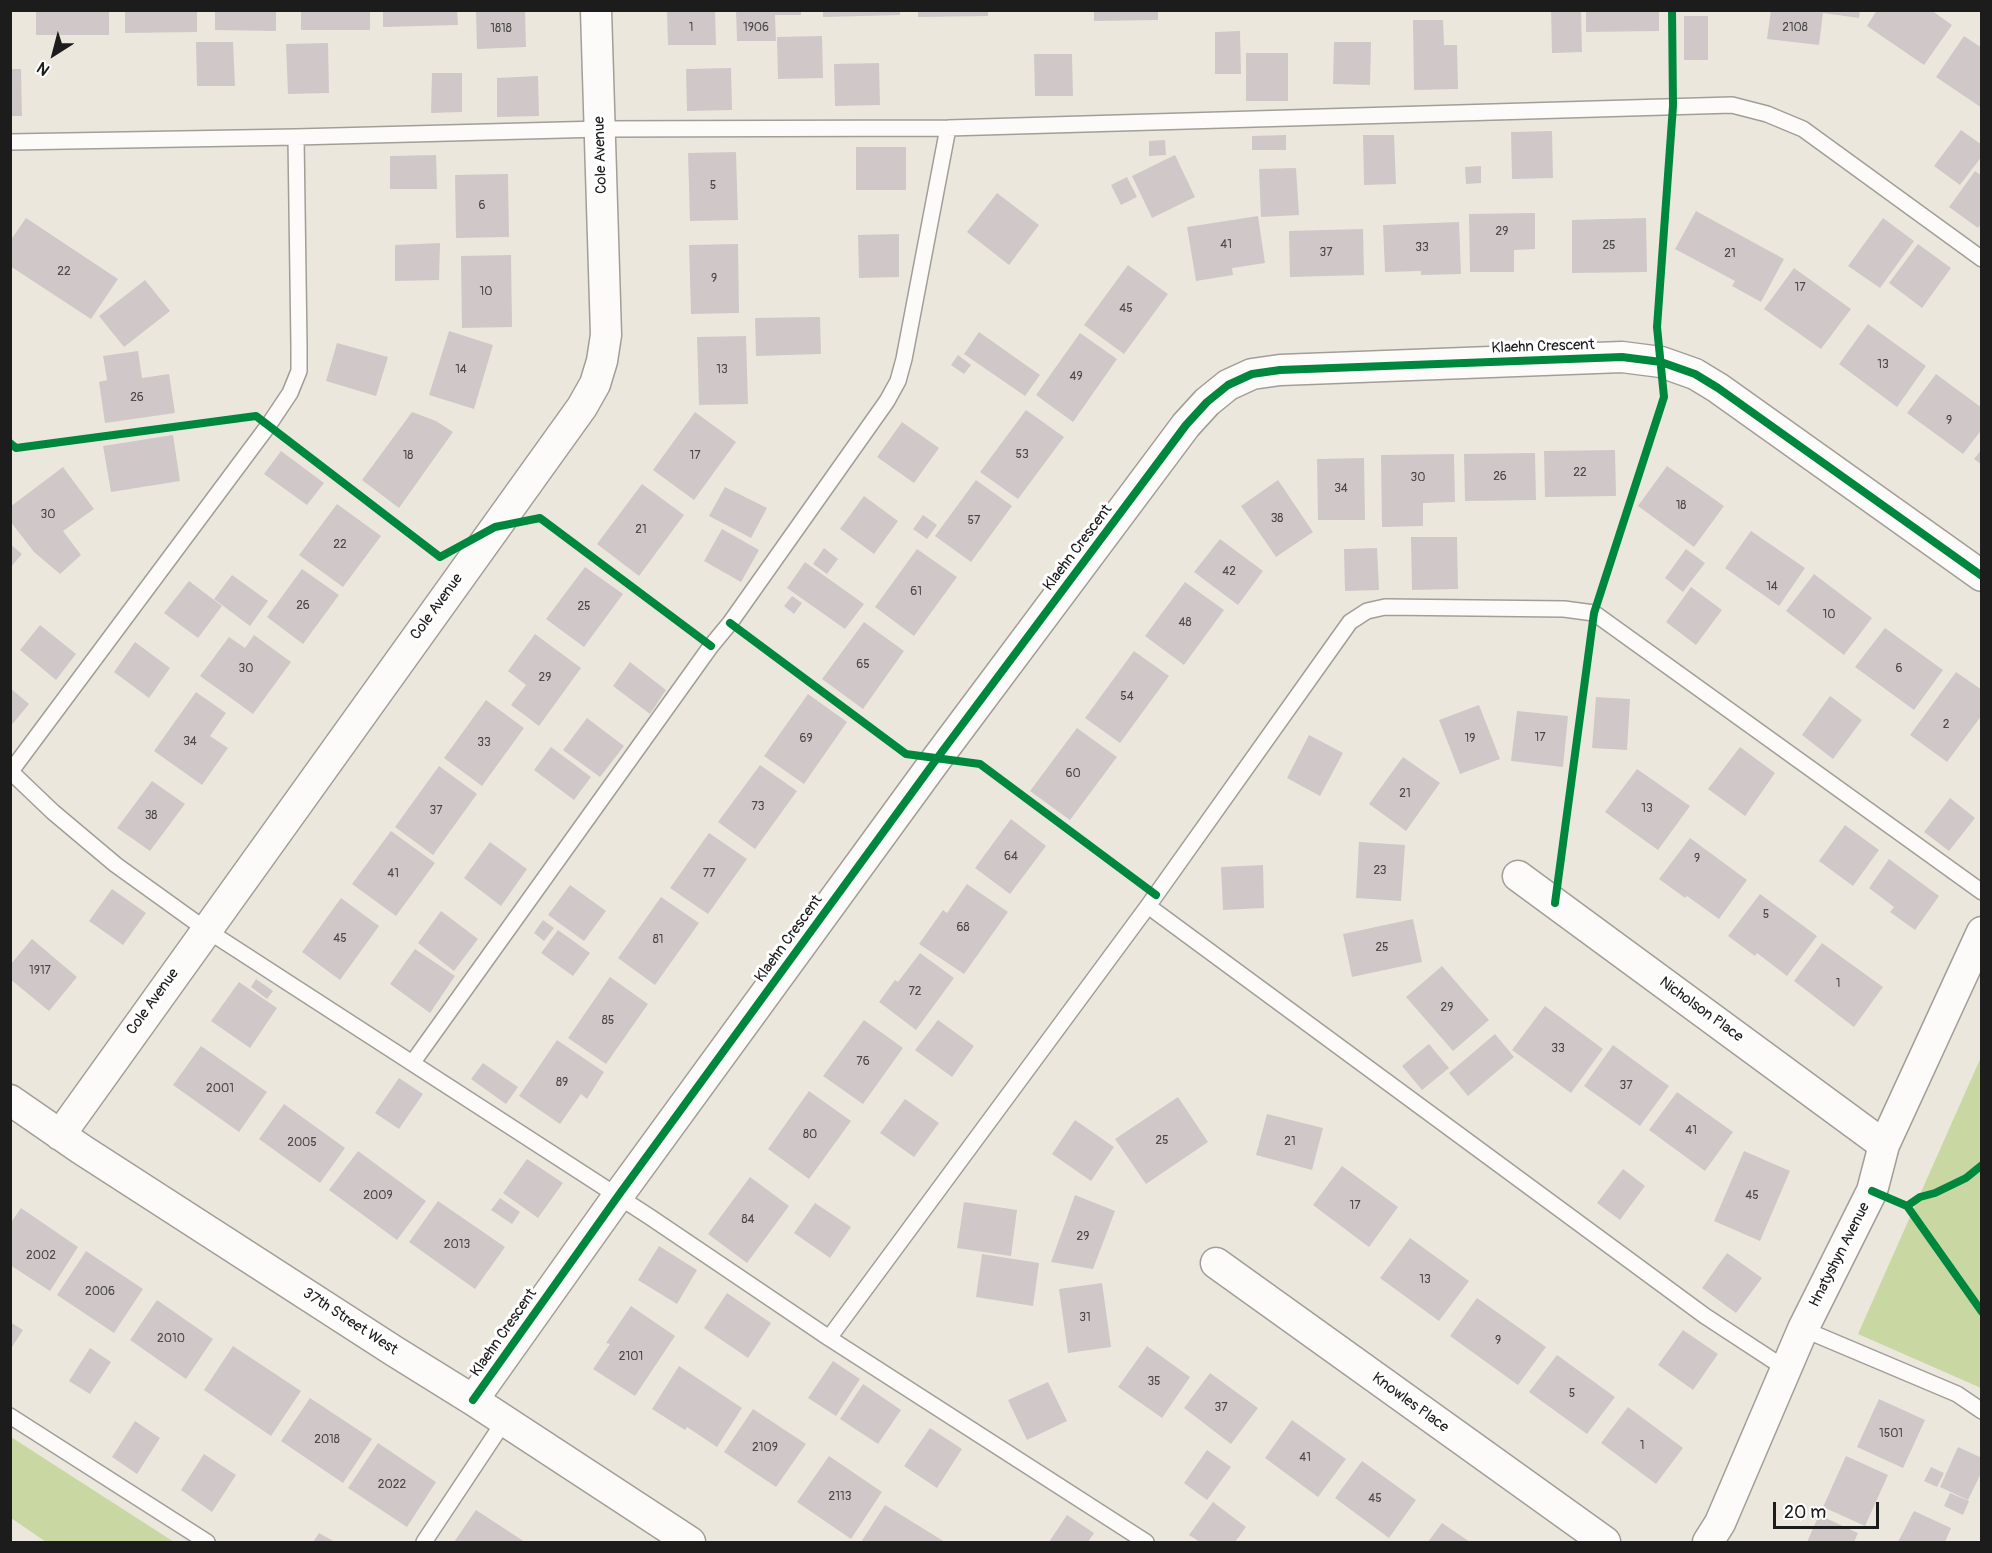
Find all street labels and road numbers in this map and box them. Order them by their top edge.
street label: Cole Avenue [591,116,611,194]
street label: Klaehn Crescent [1491,336,1595,358]
street label: Klaehn Crescent [1040,501,1116,595]
street label: Cole Avenue [407,570,467,644]
street label: Klaehn Crescent [751,892,827,986]
street label: Cole Avenue [123,965,183,1039]
street label: Nicholson Place [1656,974,1746,1046]
street label: Hnatyshyn Avenue [1806,1200,1874,1310]
street label: 37th Street West [299,1285,401,1359]
street label: Klaehn Crescent [467,1286,541,1380]
street label: Knowles Place [1368,1369,1452,1437]

